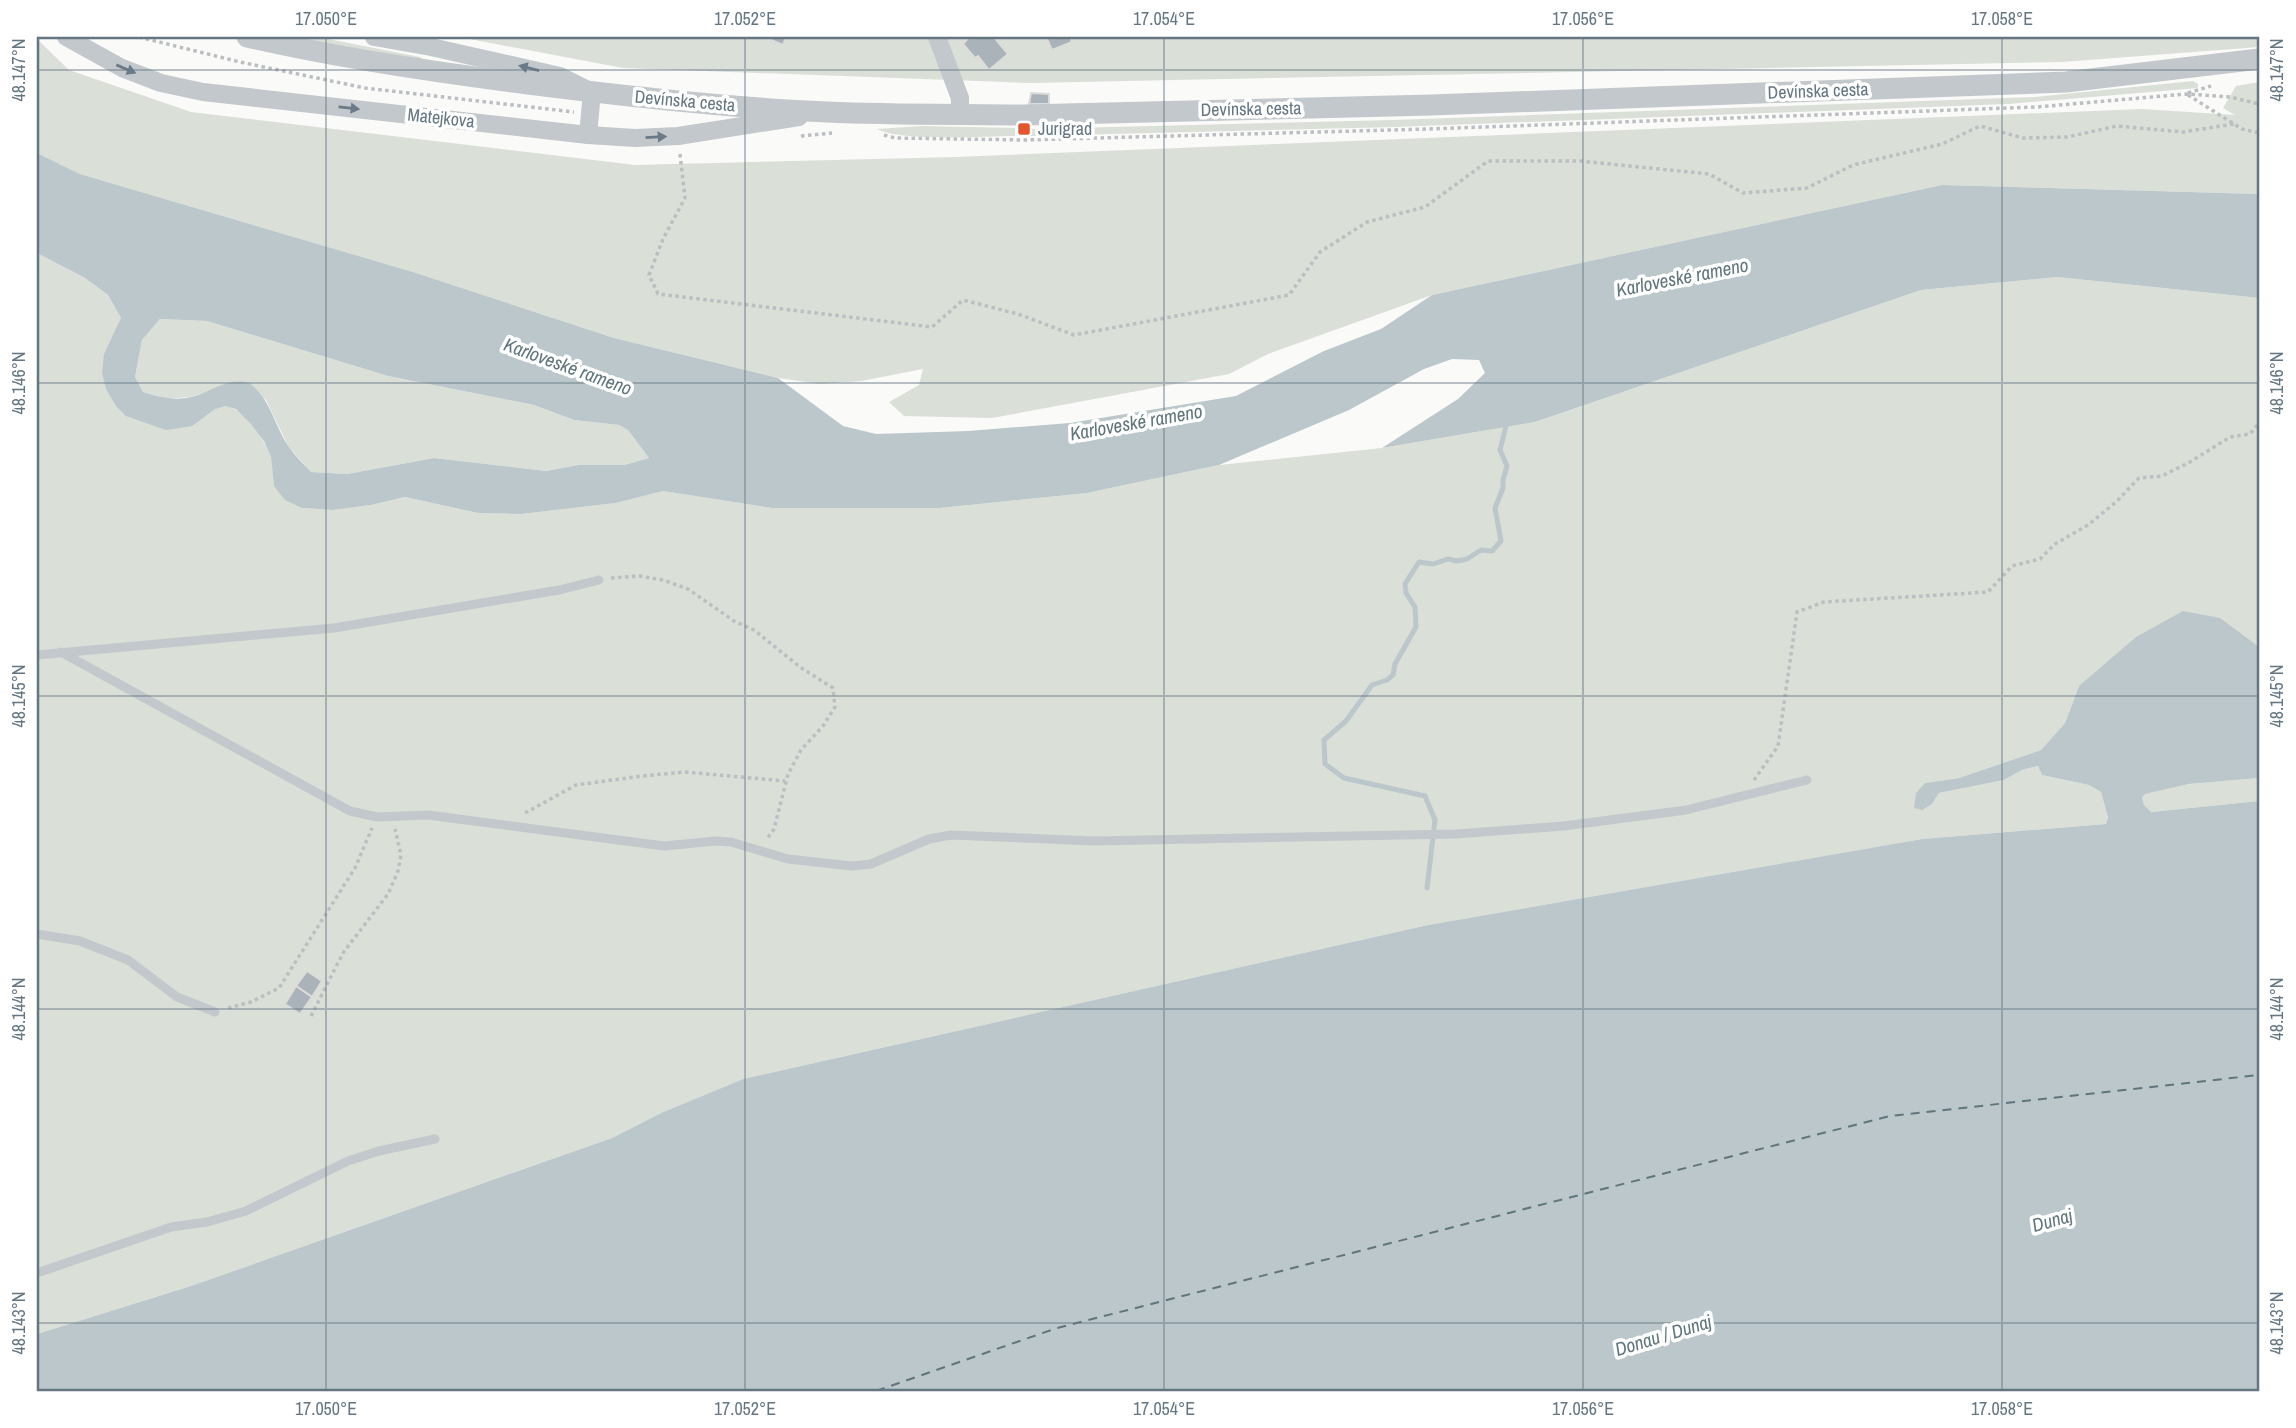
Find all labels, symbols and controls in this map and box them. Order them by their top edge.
text: 17.050°E [295,6,357,31]
text: 17.052°E [714,6,776,31]
text: 17.054°E [1133,6,1195,31]
text: 17.056°E [1552,6,1614,31]
text: 17.058°E [1971,6,2033,31]
text: 48.147°N [6,39,31,102]
text: 48.147°N [2264,39,2289,102]
one-way arrow [518,62,540,73]
one-way arrow [116,63,136,75]
street label: Devínska cesta [1767,76,1869,105]
street label: Devínska cesta [634,84,736,117]
street label: Devínska cesta [1200,95,1302,122]
street label: Matejkova [406,102,476,133]
one-way arrow [338,103,360,114]
place label: Jurigrad [1038,116,1092,141]
marker: Jurigrad [1016,121,1032,137]
one-way arrow [645,131,667,142]
water label: Karloveské rameno [1614,251,1751,303]
water label: Karloveské rameno [500,331,636,401]
text: 48.146°N [6,352,31,415]
text: 48.146°N [2264,352,2289,415]
water label: Karloveské rameno [1068,397,1205,446]
text: 48.145°N [6,665,31,728]
text: 48.145°N [2264,665,2289,728]
text: 48.144°N [6,978,31,1041]
text: 48.144°N [2264,978,2289,1041]
water label: Dunaj [2029,1202,2076,1238]
text: 48.143°N [6,1292,31,1355]
text: 48.143°N [2264,1292,2289,1355]
water label: Donau / Dunaj [1612,1308,1715,1362]
text: 17.050°E [295,1396,357,1421]
text: 17.052°E [714,1396,776,1421]
text: 17.054°E [1133,1396,1195,1421]
text: 17.056°E [1552,1396,1614,1421]
text: 17.058°E [1971,1396,2033,1421]

